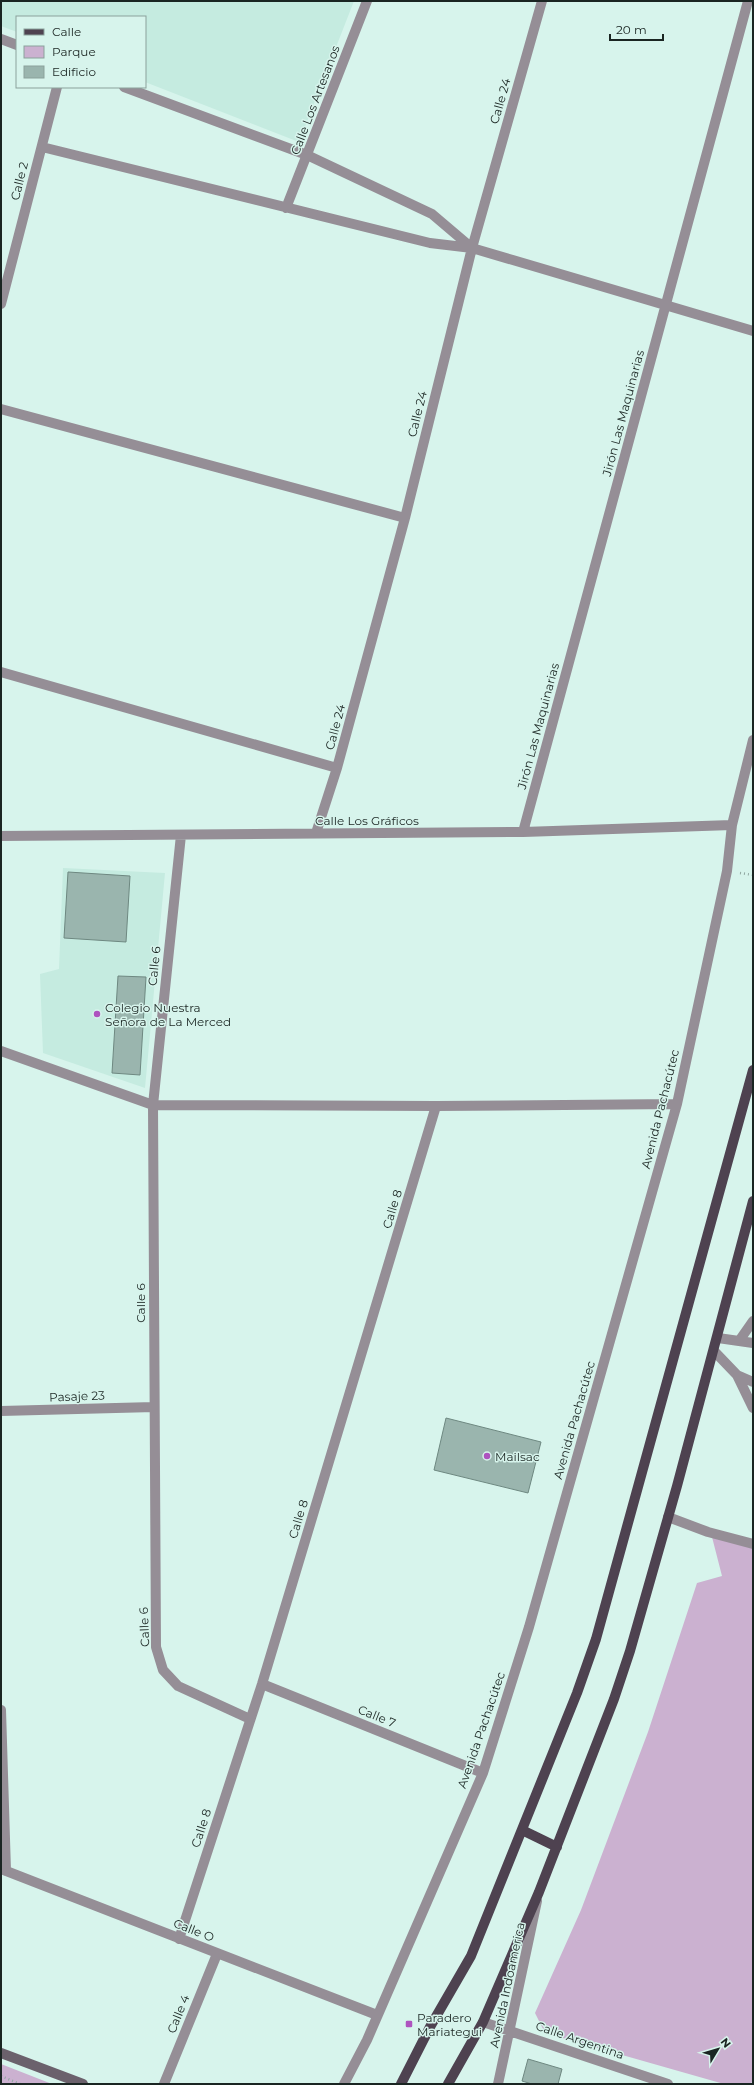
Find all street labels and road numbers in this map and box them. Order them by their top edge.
street label: Calle Los Artesanos [287,43,343,157]
street label: Calle 24 [486,76,514,126]
street label: Calle 2 [7,160,31,202]
street label: Jirón Las Maquinarias [599,348,647,479]
street label: Calle 24 [404,389,430,439]
street label: Jirón Las Maquinarias [514,661,562,792]
street label: Calle 24 [322,702,348,752]
street label: Calle Los Gráficos [315,813,419,828]
street label: Calle 6 [144,945,164,987]
street label: Avenida Pachacútec [638,1048,682,1170]
street label: Calle 8 [379,1187,405,1230]
street label: Calle 6 [133,1283,148,1323]
street label: Avenida Pachacútec [550,1359,598,1481]
street label: Pasaje 23 [49,1388,105,1404]
street label: Calle 8 [285,1497,311,1540]
street label: Calle 6 [136,1607,152,1647]
street label: Avenida Pachacútec [454,1669,508,1790]
street label: Calle 7 [356,1702,398,1730]
street label: Calle 8 [188,1806,214,1849]
street label: Calle O [172,1915,216,1945]
street label: Avenida Indoamerica [486,1921,528,2049]
street label: Calle 4 [164,1992,193,2035]
street label: Calle Argentina [534,2018,626,2062]

